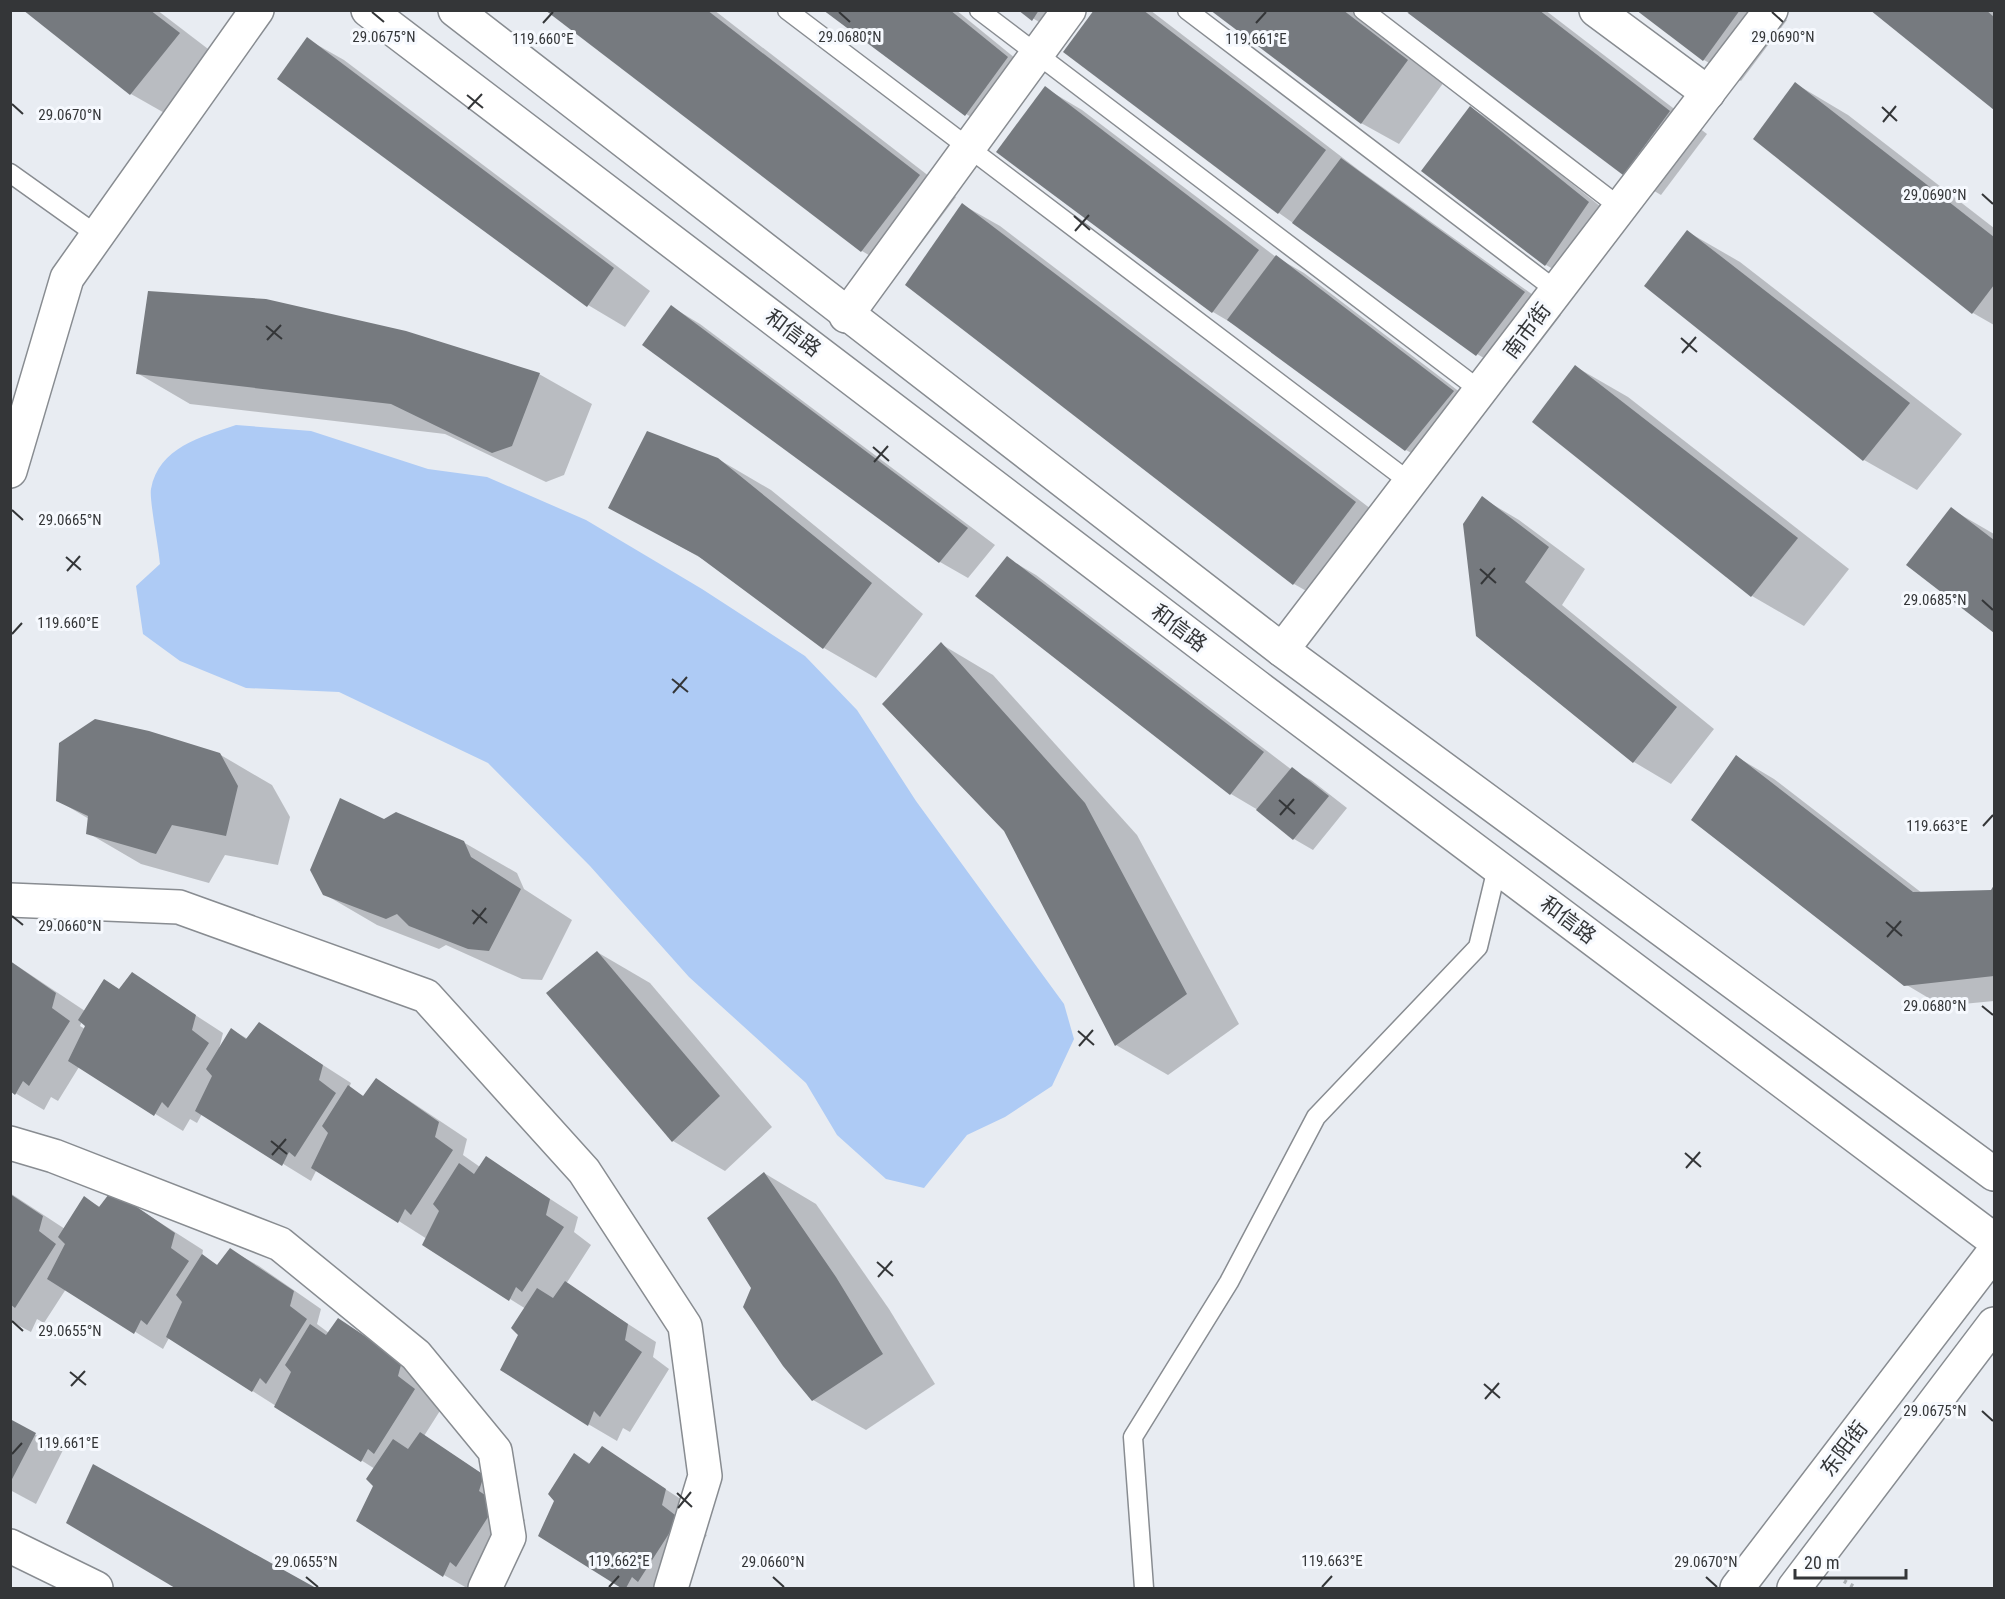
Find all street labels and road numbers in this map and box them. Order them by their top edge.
street label: 南市街 [1498,299,1556,363]
street label: 和信路 [761,304,825,362]
street label: 和信路 [1147,599,1211,657]
street label: 和信路 [1536,891,1600,949]
street label: 东阳街 [1815,1417,1873,1481]

